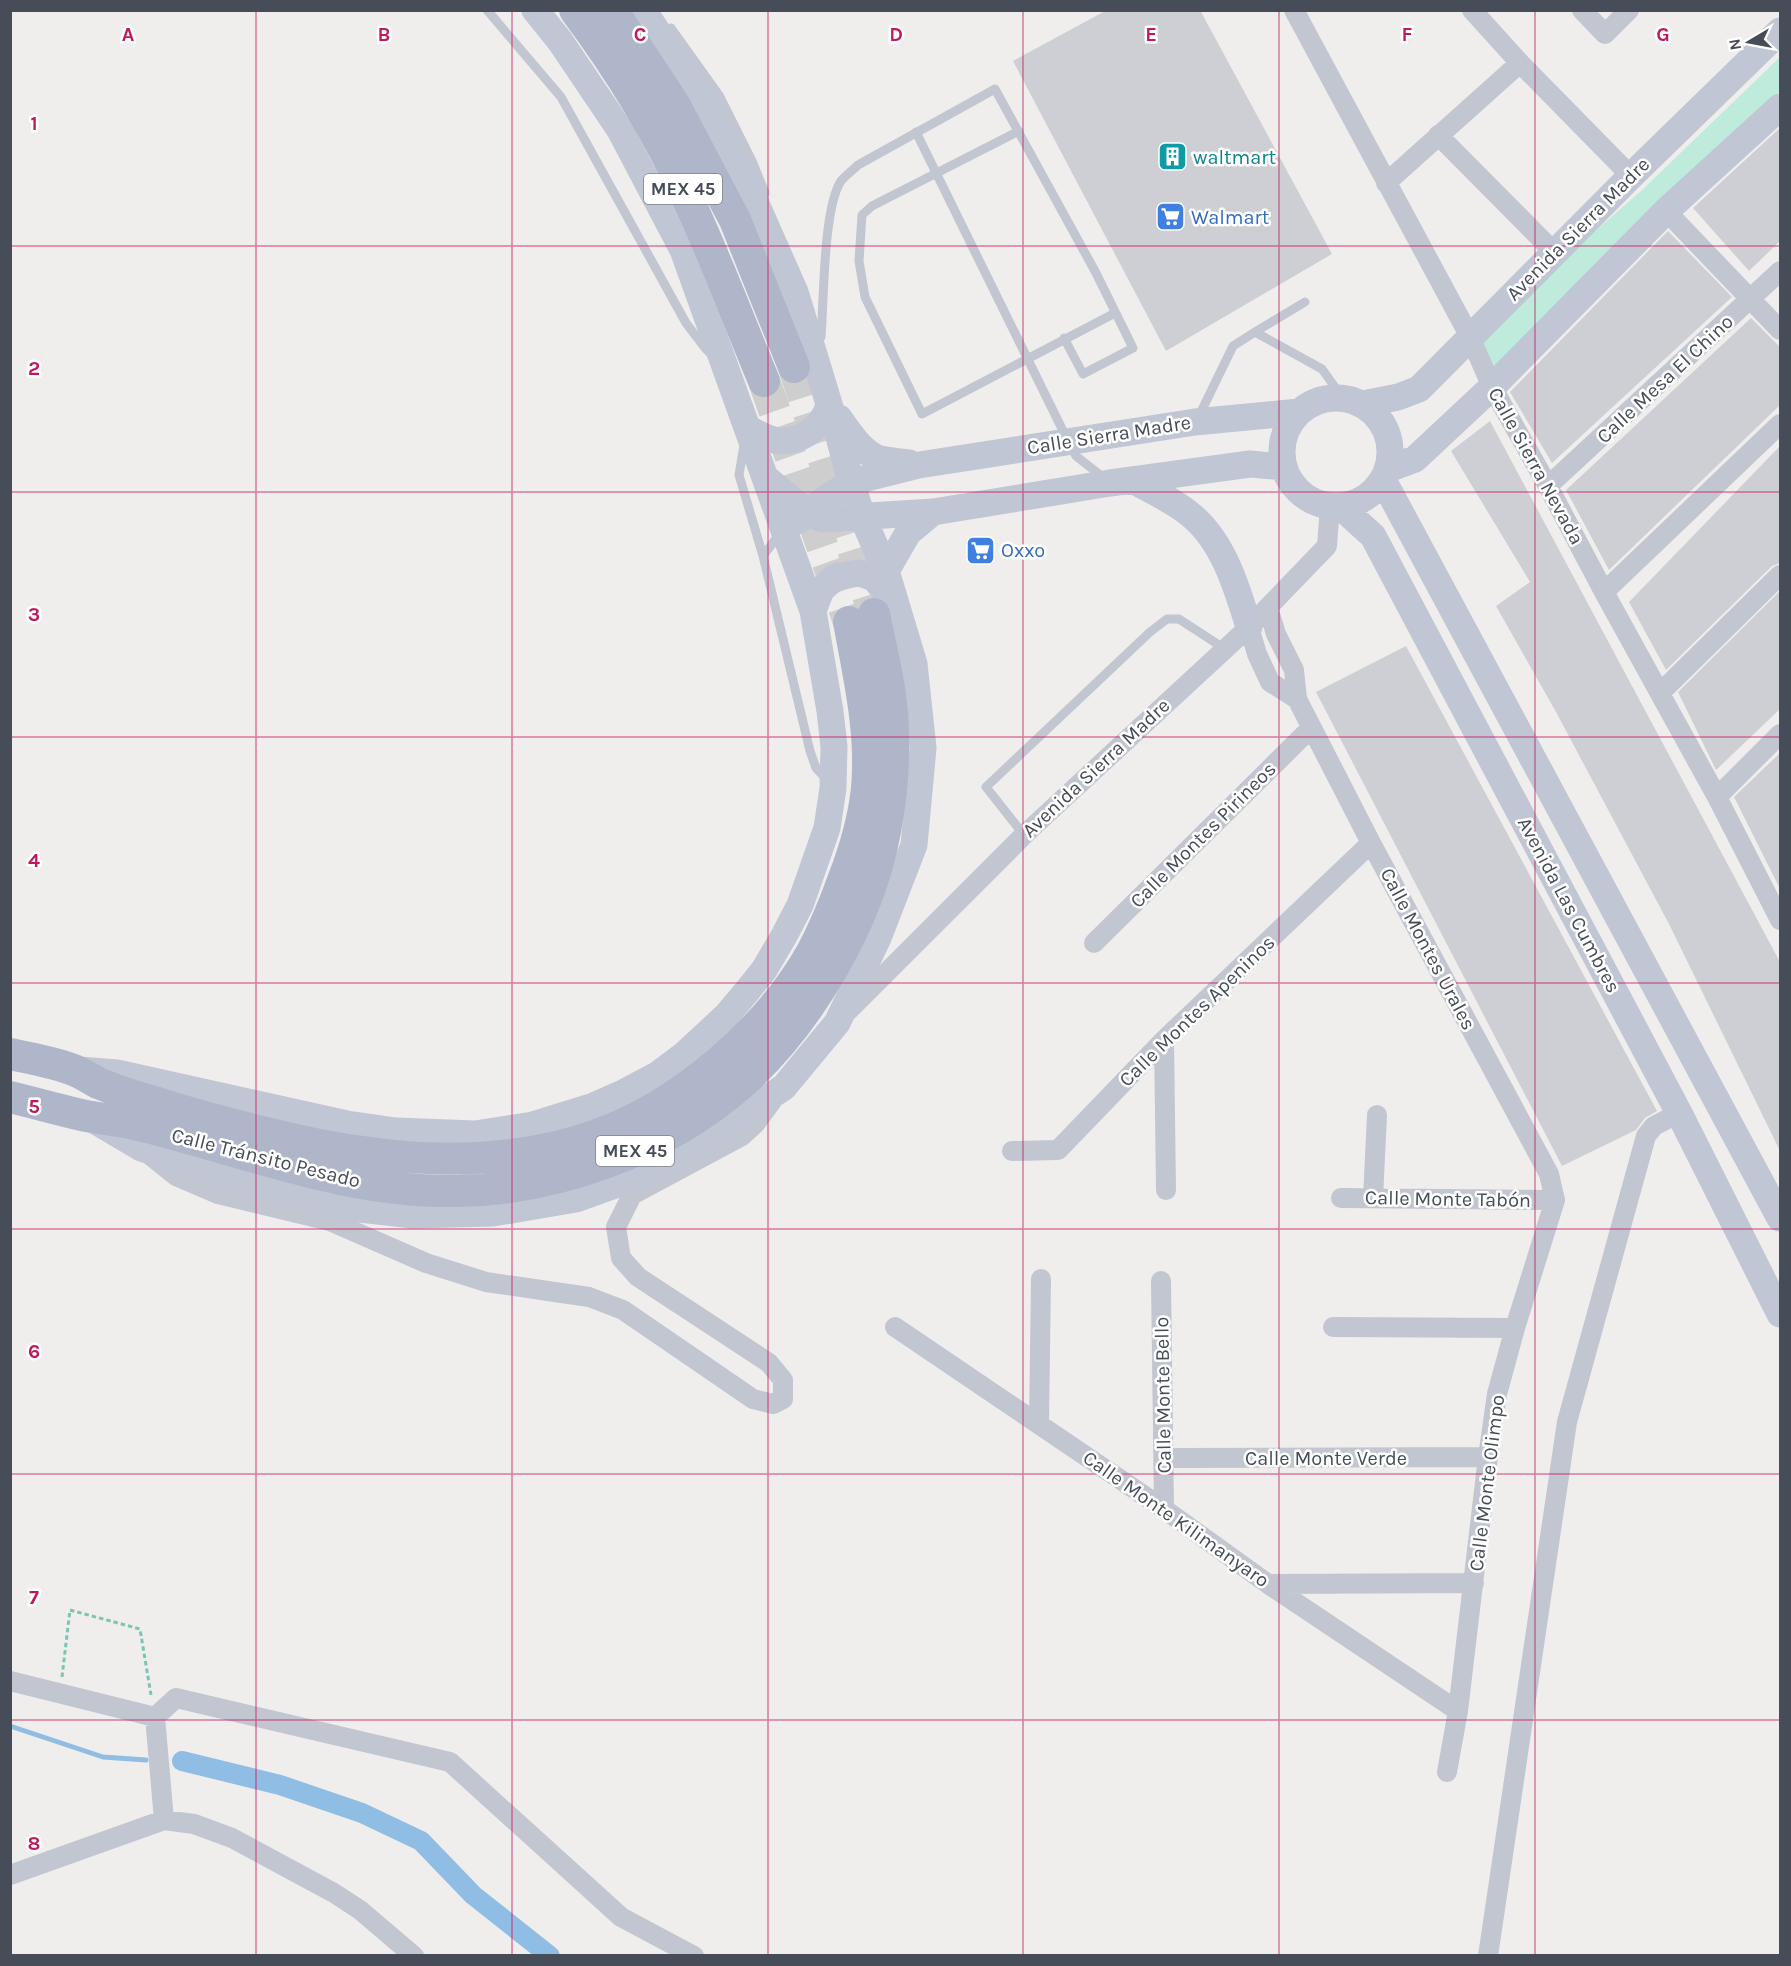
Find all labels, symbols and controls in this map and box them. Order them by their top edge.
north arrow [1719,12,1779,72]
text: A [122,23,135,46]
text: B [378,23,390,46]
text: C [634,23,646,46]
text: D [889,23,903,46]
text: E [1145,23,1157,46]
text: F [1402,23,1413,46]
text: G [1656,23,1670,46]
text: N [1724,37,1745,52]
text: 1 [30,112,38,135]
building icon: waltmart [1156,141,1188,173]
place label: waltmart [1193,146,1277,169]
street label: Avenida Sierra Madre [1502,153,1654,305]
road number: MEX 45 [644,174,722,204]
supermarket icon: Walmart [1154,201,1186,233]
place label: Walmart [1191,206,1270,229]
street label: Calle Mesa El Chino [1592,310,1738,448]
text: 2 [28,357,40,380]
street label: Calle Sierra Nevada [1483,383,1589,549]
street label: Calle Sierra Madre [1026,411,1192,459]
supermarket icon: Oxxo [964,534,996,566]
place label: Oxxo [1001,539,1045,562]
text: 3 [28,603,40,626]
street label: Avenida Sierra Madre [1018,694,1174,842]
street label: Calle Montes Pirineos [1125,757,1281,913]
street label: Avenida Las Cumbres [1513,813,1625,997]
text: 4 [28,849,40,872]
street label: Calle Montes Urales [1376,864,1480,1034]
street label: Calle Montes Apeninos [1114,931,1280,1091]
text: 5 [28,1095,40,1118]
street label: Calle Tránsito Pesado [169,1123,363,1193]
road number: MEX 45 [596,1136,674,1166]
street label: Calle Monte Tabón [1365,1186,1531,1212]
street label: Calle Monte Bello [1150,1316,1176,1474]
text: 6 [28,1340,40,1363]
street label: Calle Monte Olimpo [1465,1393,1509,1573]
street label: Calle Monte Kilimanyaro [1079,1446,1273,1592]
street label: Calle Monte Verde [1245,1447,1407,1470]
text: 7 [29,1586,39,1609]
text: 8 [28,1832,40,1855]

